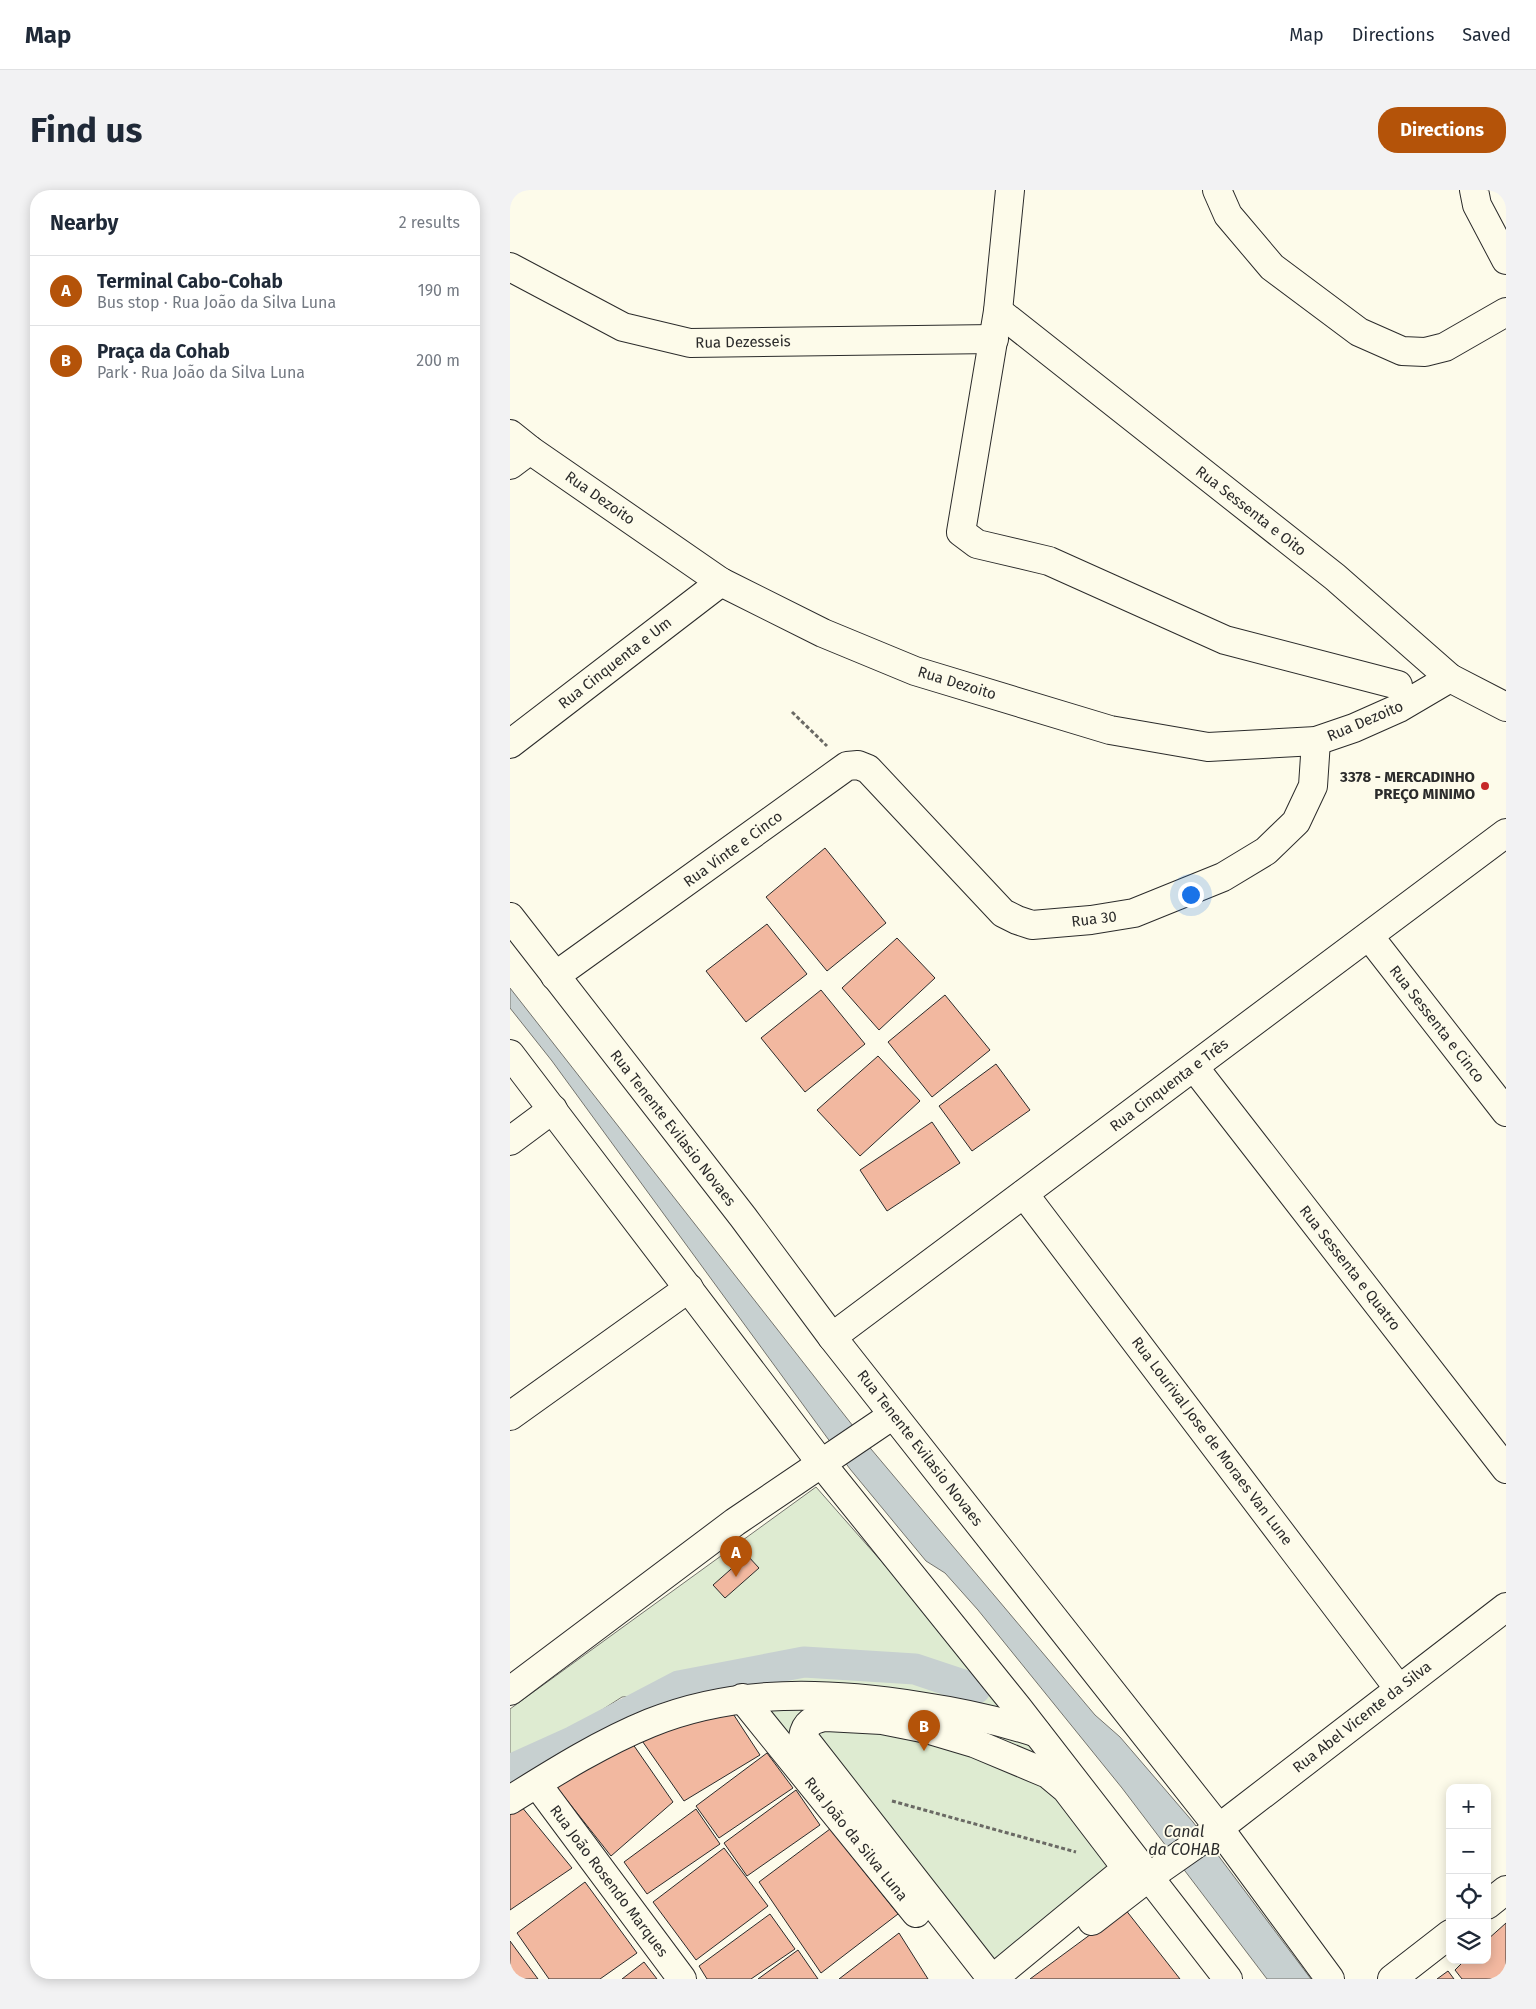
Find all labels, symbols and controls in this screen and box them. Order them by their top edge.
text: Map [25,21,71,49]
text: Map [1289,24,1324,46]
text: Directions [1352,24,1434,46]
text: Saved [1462,24,1511,46]
button: Directions [1378,107,1506,153]
text: Find us [30,109,142,151]
text: Nearby [50,210,118,236]
text: 2 results [399,213,460,232]
text: Terminal Cabo-Cohab [97,270,283,293]
text: A [61,281,71,300]
text: 190 m [418,281,460,300]
text: Bus stop · Rua João da Silva Luna [97,293,336,312]
street label: Rua Dezesseis [695,332,791,352]
text: Praça da Cohab [97,340,230,363]
text: B [61,351,71,370]
text: 200 m [416,351,460,370]
text: Park · Rua João da Silva Luna [97,363,305,382]
street label: Rua Sessenta e Oito [1192,462,1310,560]
street label: Rua Dezoito [562,467,638,529]
street label: Rua Cinquenta e Um [555,613,675,713]
street label: Rua Dezoito [916,663,998,703]
street label: Rua Dezoito [1324,697,1406,745]
place label: 3378 - MERCADINHO PREÇO MINIMO [1339,768,1475,804]
marker: 3378 - MERCADINHO PREÇO MINIMO [1479,780,1491,792]
street label: Rua Vinte e Cinco [680,807,786,891]
your location [1178,882,1204,908]
street label: Rua 30 [1070,907,1118,931]
street label: Rua Sessenta e Cinco [1386,962,1488,1086]
street label: Rua Cinquenta e Três [1106,1035,1232,1135]
street label: Rua Tenente Evilasio Novaes [606,1046,740,1210]
street label: Rua Sessenta e Quatro [1296,1202,1404,1334]
street label: Rua Lourival Jose de Moraes Van Lune [1128,1333,1296,1549]
street label: Rua Tenente Evilasio Novaes [853,1366,987,1530]
pin: A [720,1536,752,1577]
street label: Rua Abel Vicente da Silva [1289,1657,1435,1777]
pin: B [908,1710,940,1751]
street label: Rua João da Silva Luna [801,1774,911,1904]
map controls [1446,1784,1491,1964]
button: + [1446,1784,1491,1829]
street label: Rua João Rosendo Marques [546,1802,672,1960]
water label: Canal da COHAB [1148,1822,1220,1859]
button: − [1446,1829,1491,1874]
button: locate [1446,1874,1491,1919]
button: layers [1446,1919,1491,1964]

